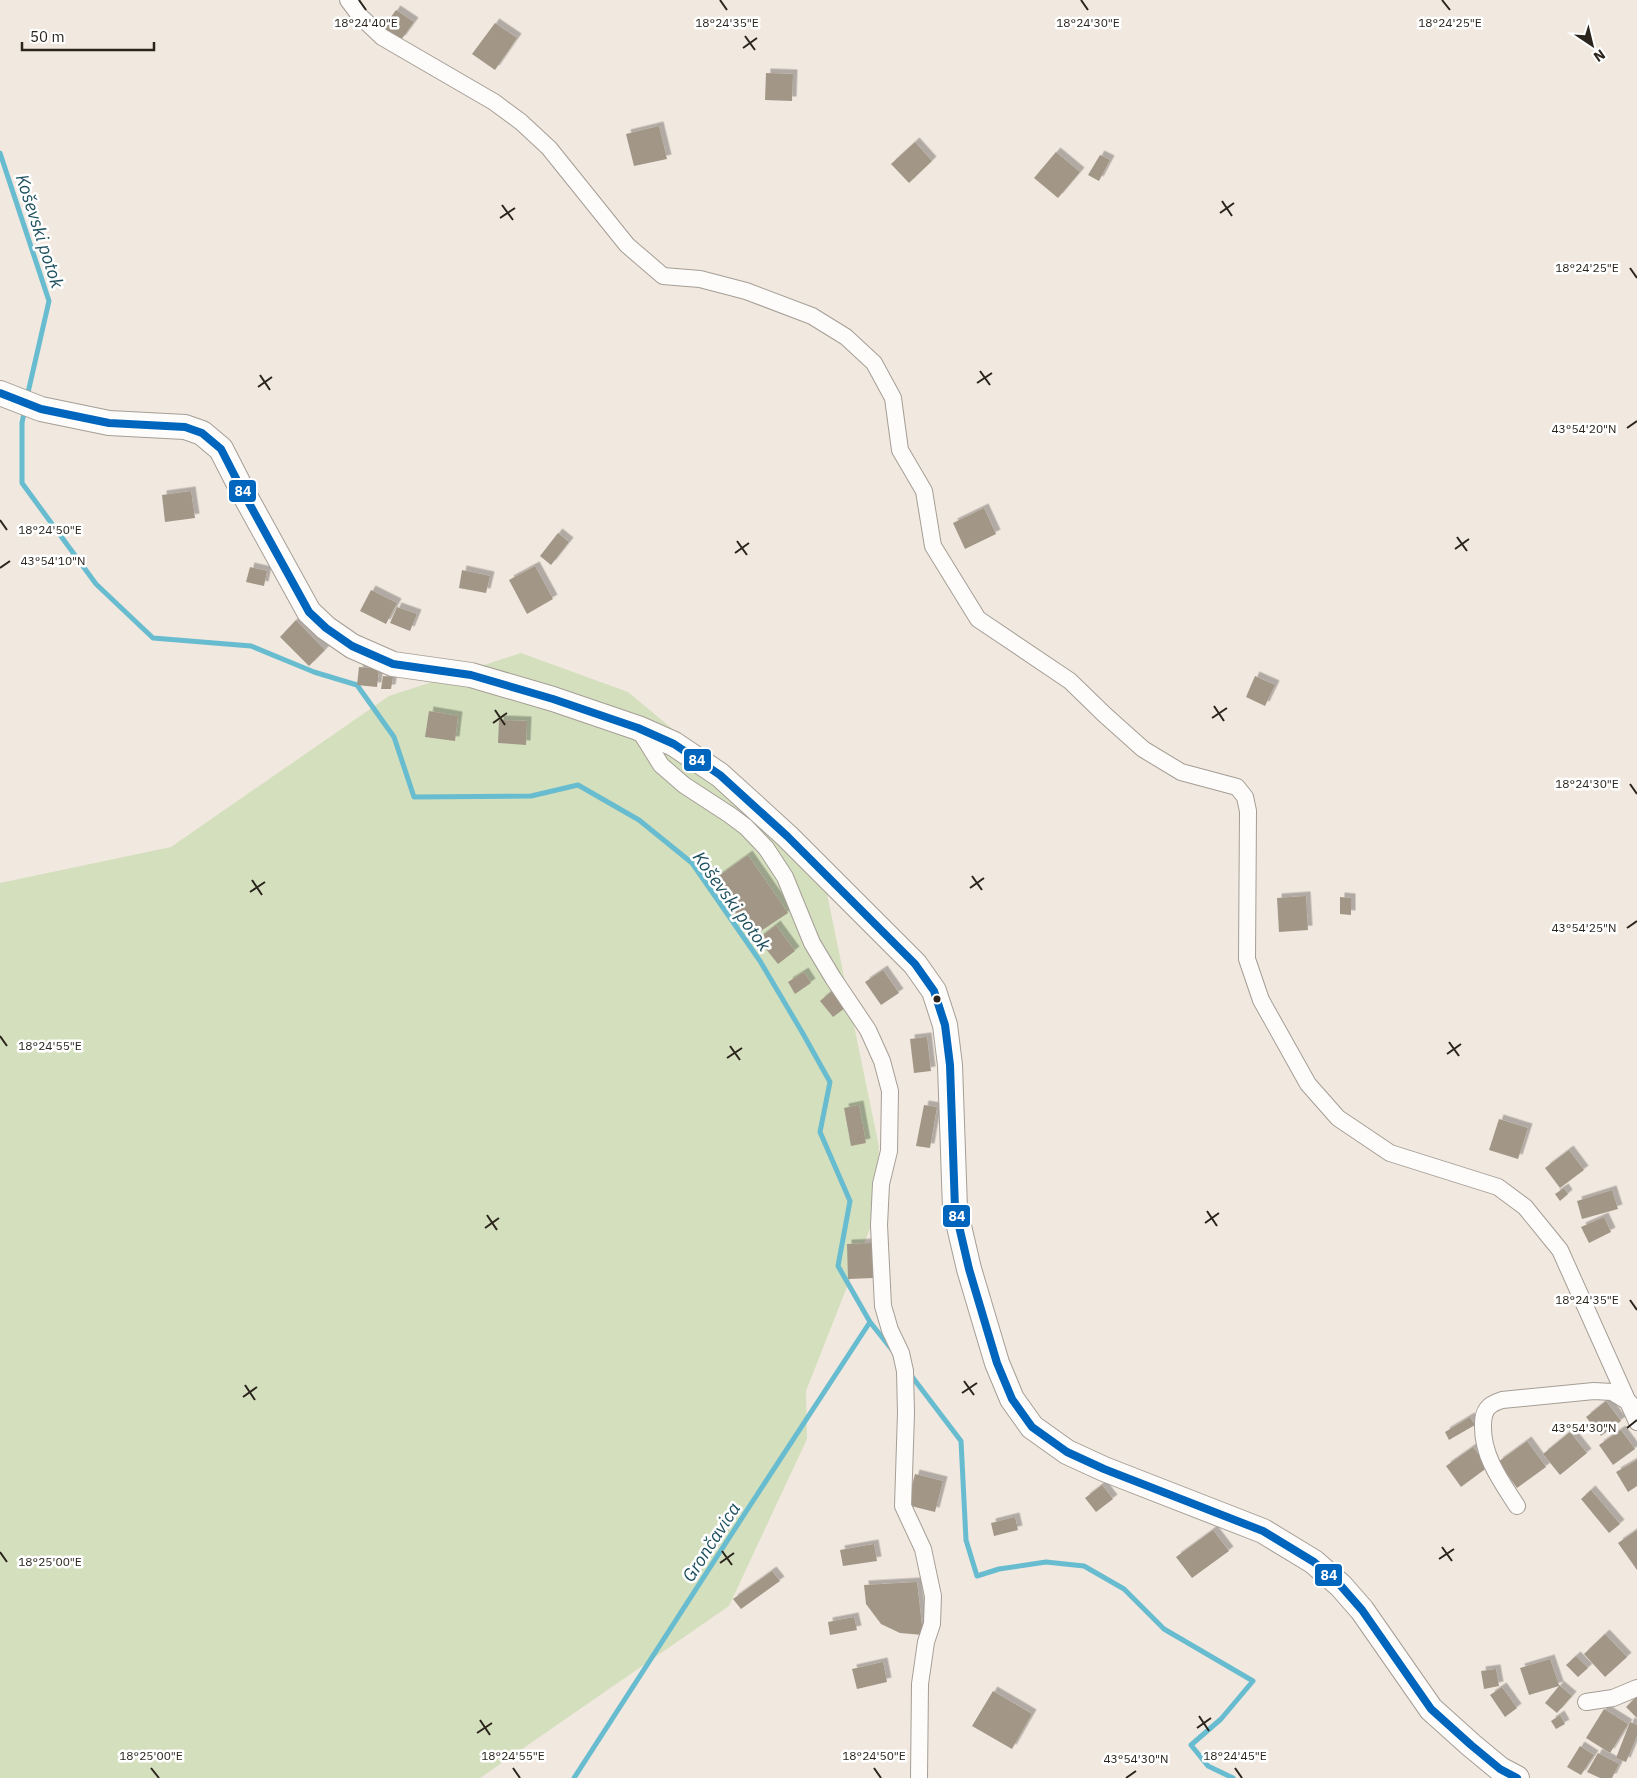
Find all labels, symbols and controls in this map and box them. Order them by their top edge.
text: 18°24'40"E [334,15,398,30]
text: 18°24'35"E [695,15,759,30]
text: 18°24'30"E [1056,15,1120,30]
text: 18°24'25"E [1418,15,1482,30]
scale bar [22,20,155,52]
north arrow [1567,20,1617,70]
text: 50 m [30,27,65,46]
text: N [1590,45,1609,66]
water label: Koševski potok [11,171,69,291]
text: 18°24'25"E [1555,260,1619,275]
text: 43°54'20"N [1551,421,1617,436]
line badge: 84 [228,479,257,503]
text: 84 [235,482,251,500]
text: 18°24'50"E [18,522,82,537]
text: 43°54'10"N [20,553,86,568]
line badge: 84 [683,748,712,772]
text: 84 [689,751,705,769]
text: 18°24'30"E [1555,776,1619,791]
water label: Koševski potok [688,846,776,956]
text: 43°54'25"N [1551,920,1617,935]
unlabelled marker [932,994,942,1004]
text: 18°24'55"E [18,1038,82,1053]
line badge: 84 [942,1204,971,1228]
text: 84 [949,1207,965,1225]
text: 18°24'35"E [1555,1292,1619,1307]
text: 43°54'30"N [1551,1420,1617,1435]
water label: Grončavica [677,1498,745,1586]
text: 18°25'00"E [18,1554,82,1569]
line badge: 84 [1314,1563,1343,1587]
text: 84 [1321,1566,1337,1584]
text: 18°25'00"E [119,1748,183,1763]
text: 18°24'55"E [481,1748,545,1763]
text: 18°24'50"E [842,1748,906,1763]
text: 18°24'45"E [1203,1748,1267,1763]
text: 43°54'30"N [1103,1751,1169,1766]

